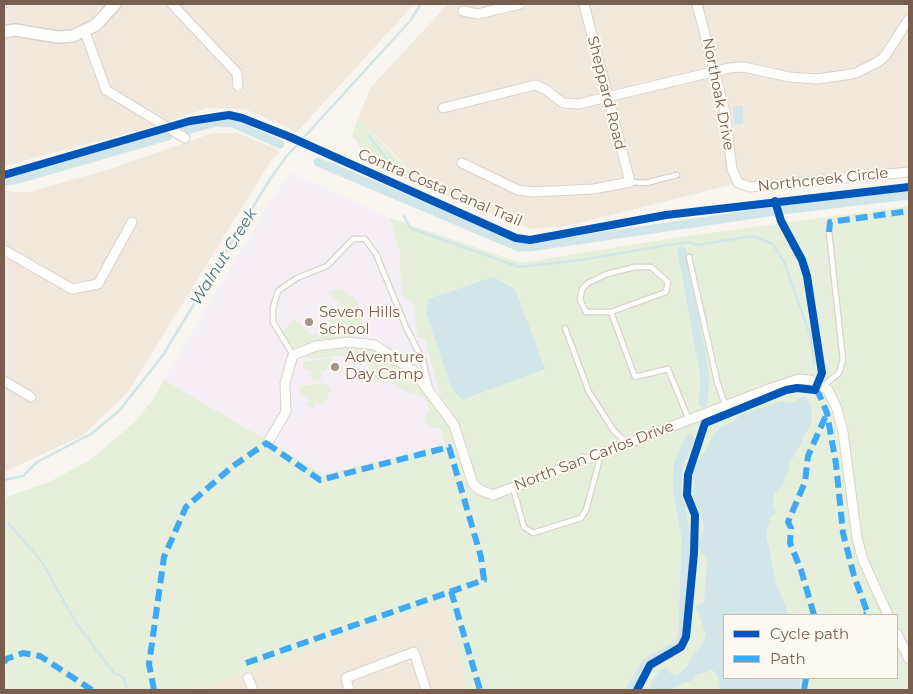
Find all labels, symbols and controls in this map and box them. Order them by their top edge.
street label: Sheppard Road [583,34,629,152]
street label: Northoak Drive [698,36,738,152]
street label: Contra Costa Canal Trail [355,145,525,231]
street label: Northcreek Circle [757,164,889,196]
water label: Walnut Creek [187,205,261,309]
place label: Seven Hills School [319,304,400,339]
marker: Seven Hills School [303,316,315,328]
place label: Adventure Day Camp [345,349,424,384]
marker: Adventure Day Camp [329,361,341,373]
street label: North San Carlos Drive [512,417,676,495]
legend [723,614,898,679]
text: Cycle path [770,624,849,643]
text: Path [770,649,806,668]

